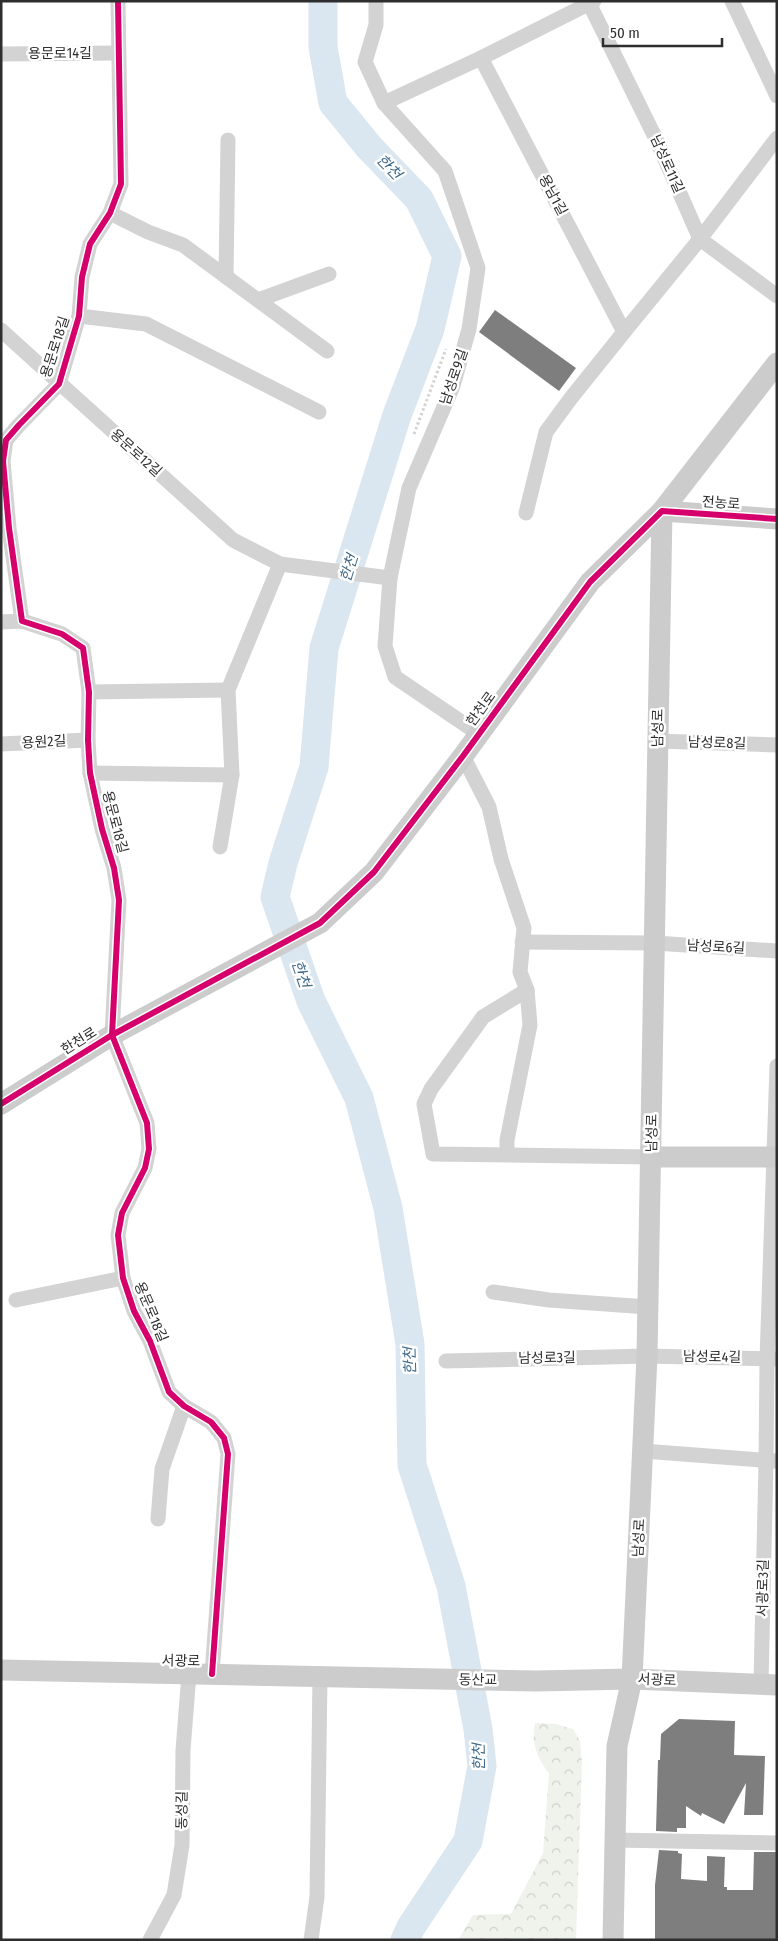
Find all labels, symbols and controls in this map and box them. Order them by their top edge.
scale bar [603,15,722,47]
text: 50 m [610,24,640,42]
street label: 용문로14길 [28,45,92,62]
street label: 남성로11길 [647,132,687,196]
water label: 한천 [373,151,407,185]
street label: 용남1길 [535,172,571,218]
street label: 용문로18길 [37,314,73,380]
street label: 남성로9길 [436,347,472,407]
street label: 용문로12길 [107,426,165,480]
street label: 전농로 [701,493,741,513]
water label: 한천 [336,550,362,584]
street label: 한천로 [463,688,499,730]
street label: 남성로 [649,708,667,747]
street label: 용원2길 [21,732,67,752]
street label: 남성로8길 [687,733,747,753]
street label: 용문로18길 [99,789,131,855]
street label: 남성로6길 [686,937,746,957]
water label: 한천 [288,958,315,992]
street label: 한천로 [58,1023,100,1058]
street label: 남성로 [643,1113,661,1152]
street label: 용문로18길 [131,1279,171,1345]
water label: 한천 [400,1345,419,1375]
street label: 남성로4길 [683,1348,741,1366]
street label: 남성로3길 [518,1349,576,1367]
street label: 남성로 [630,1518,649,1558]
street label: 서광로3길 [754,1559,772,1617]
street label: 서광로 [162,1652,201,1670]
street label: 동산교 [459,1671,498,1689]
street label: 서광로 [637,1671,677,1689]
water label: 한천 [470,1741,488,1771]
street label: 동성길 [173,1791,191,1829]

